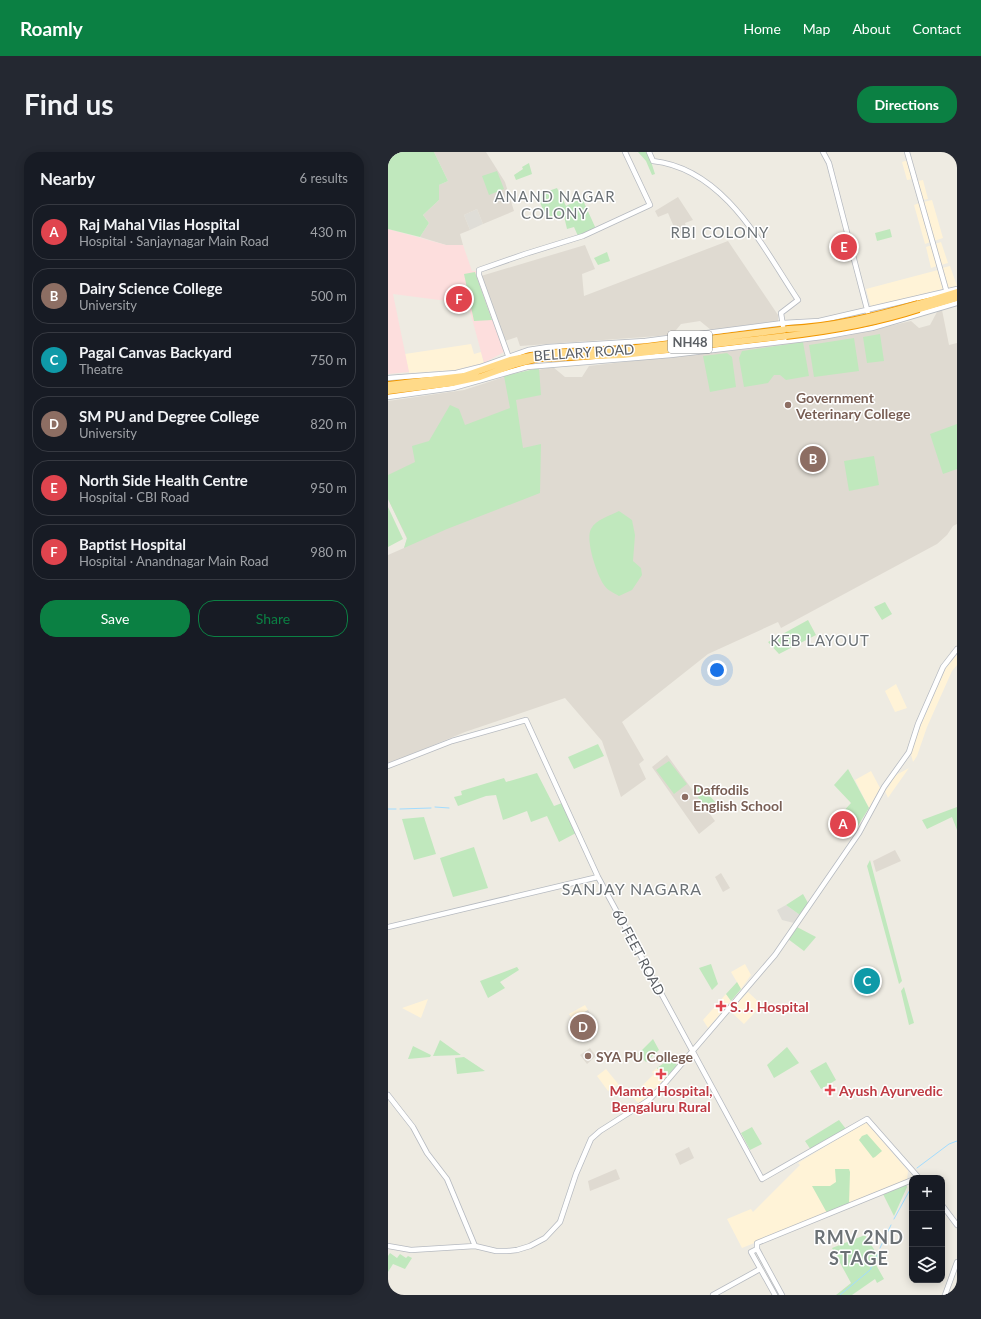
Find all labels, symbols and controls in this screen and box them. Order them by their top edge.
text: Roamly [20,17,83,40]
text: Home [743,20,781,37]
text: Map [803,20,830,37]
text: About [852,20,890,37]
text: Contact [912,20,961,37]
button: Directions [857,86,957,123]
text: Find us [24,87,114,121]
text: Nearby [40,168,95,189]
text: 6 results [300,170,348,186]
district label: ANAND NAGAR COLONY [494,187,616,222]
text: Raj Mahal Vilas Hospital [79,215,240,233]
district label: RBI COLONY [671,223,769,241]
text: A [49,224,59,240]
text: 430 m [310,224,347,240]
pin: E [831,232,857,262]
text: Hospital · Sanjaynagar Main Road [79,233,269,249]
text: Dairy Science College [79,279,223,297]
pin: F [446,284,472,314]
text: B [50,288,58,304]
text: 500 m [310,288,347,304]
text: University [79,297,137,313]
road number: NH48 [668,331,712,353]
street label: BELLARY ROAD [533,340,635,364]
text: Pagal Canvas Backyard [79,343,232,361]
text: C [50,352,58,368]
text: 750 m [310,352,347,368]
text: Theatre [79,361,123,377]
place label: Government Veterinary College [795,389,911,422]
marker: Government Veterinary College [783,400,793,410]
text: SM PU and Degree College [79,407,259,425]
text: D [49,416,59,432]
text: 820 m [310,416,347,432]
text: University [79,425,137,441]
pin: B [800,444,826,474]
text: North Side Health Centre [79,471,248,489]
text: E [50,480,58,496]
text: 950 m [310,480,347,496]
text: Hospital · CBI Road [79,489,189,505]
text: Baptist Hospital [79,535,186,553]
text: F [50,544,58,560]
text: 980 m [310,544,347,560]
text: Hospital · Anandnagar Main Road [79,553,269,569]
button: Save [40,600,190,637]
button: Share [198,600,348,637]
district label: KEB LAYOUT [770,631,870,649]
your location [707,660,727,680]
place label: Daffodils English School [693,781,783,814]
marker: Daffodils English School [680,792,690,802]
pin: A [830,809,856,839]
district label: SANJAY NAGARA [562,879,702,898]
street label: 60 FEET ROAD [609,906,669,998]
pin: C [854,966,880,996]
place label: S. J. Hospital [730,998,809,1015]
marker: S. J. Hospital [715,1000,727,1012]
pin: D [570,1012,596,1042]
place label: SYA PU College [596,1048,693,1065]
marker: SYA PU College [583,1051,593,1061]
marker: Mamta Hospital, Bengaluru Rural [655,1068,667,1080]
place label: Mamta Hospital, Bengaluru Rural [610,1082,712,1115]
place label: Ayush Ayurvedic [838,1082,943,1099]
marker: Ayush Ayurvedic [824,1084,836,1096]
map controls [909,1175,945,1283]
button: + [909,1175,945,1211]
button: − [909,1211,945,1247]
district label: RMV 2ND STAGE [814,1226,904,1269]
button: layers [909,1247,945,1283]

